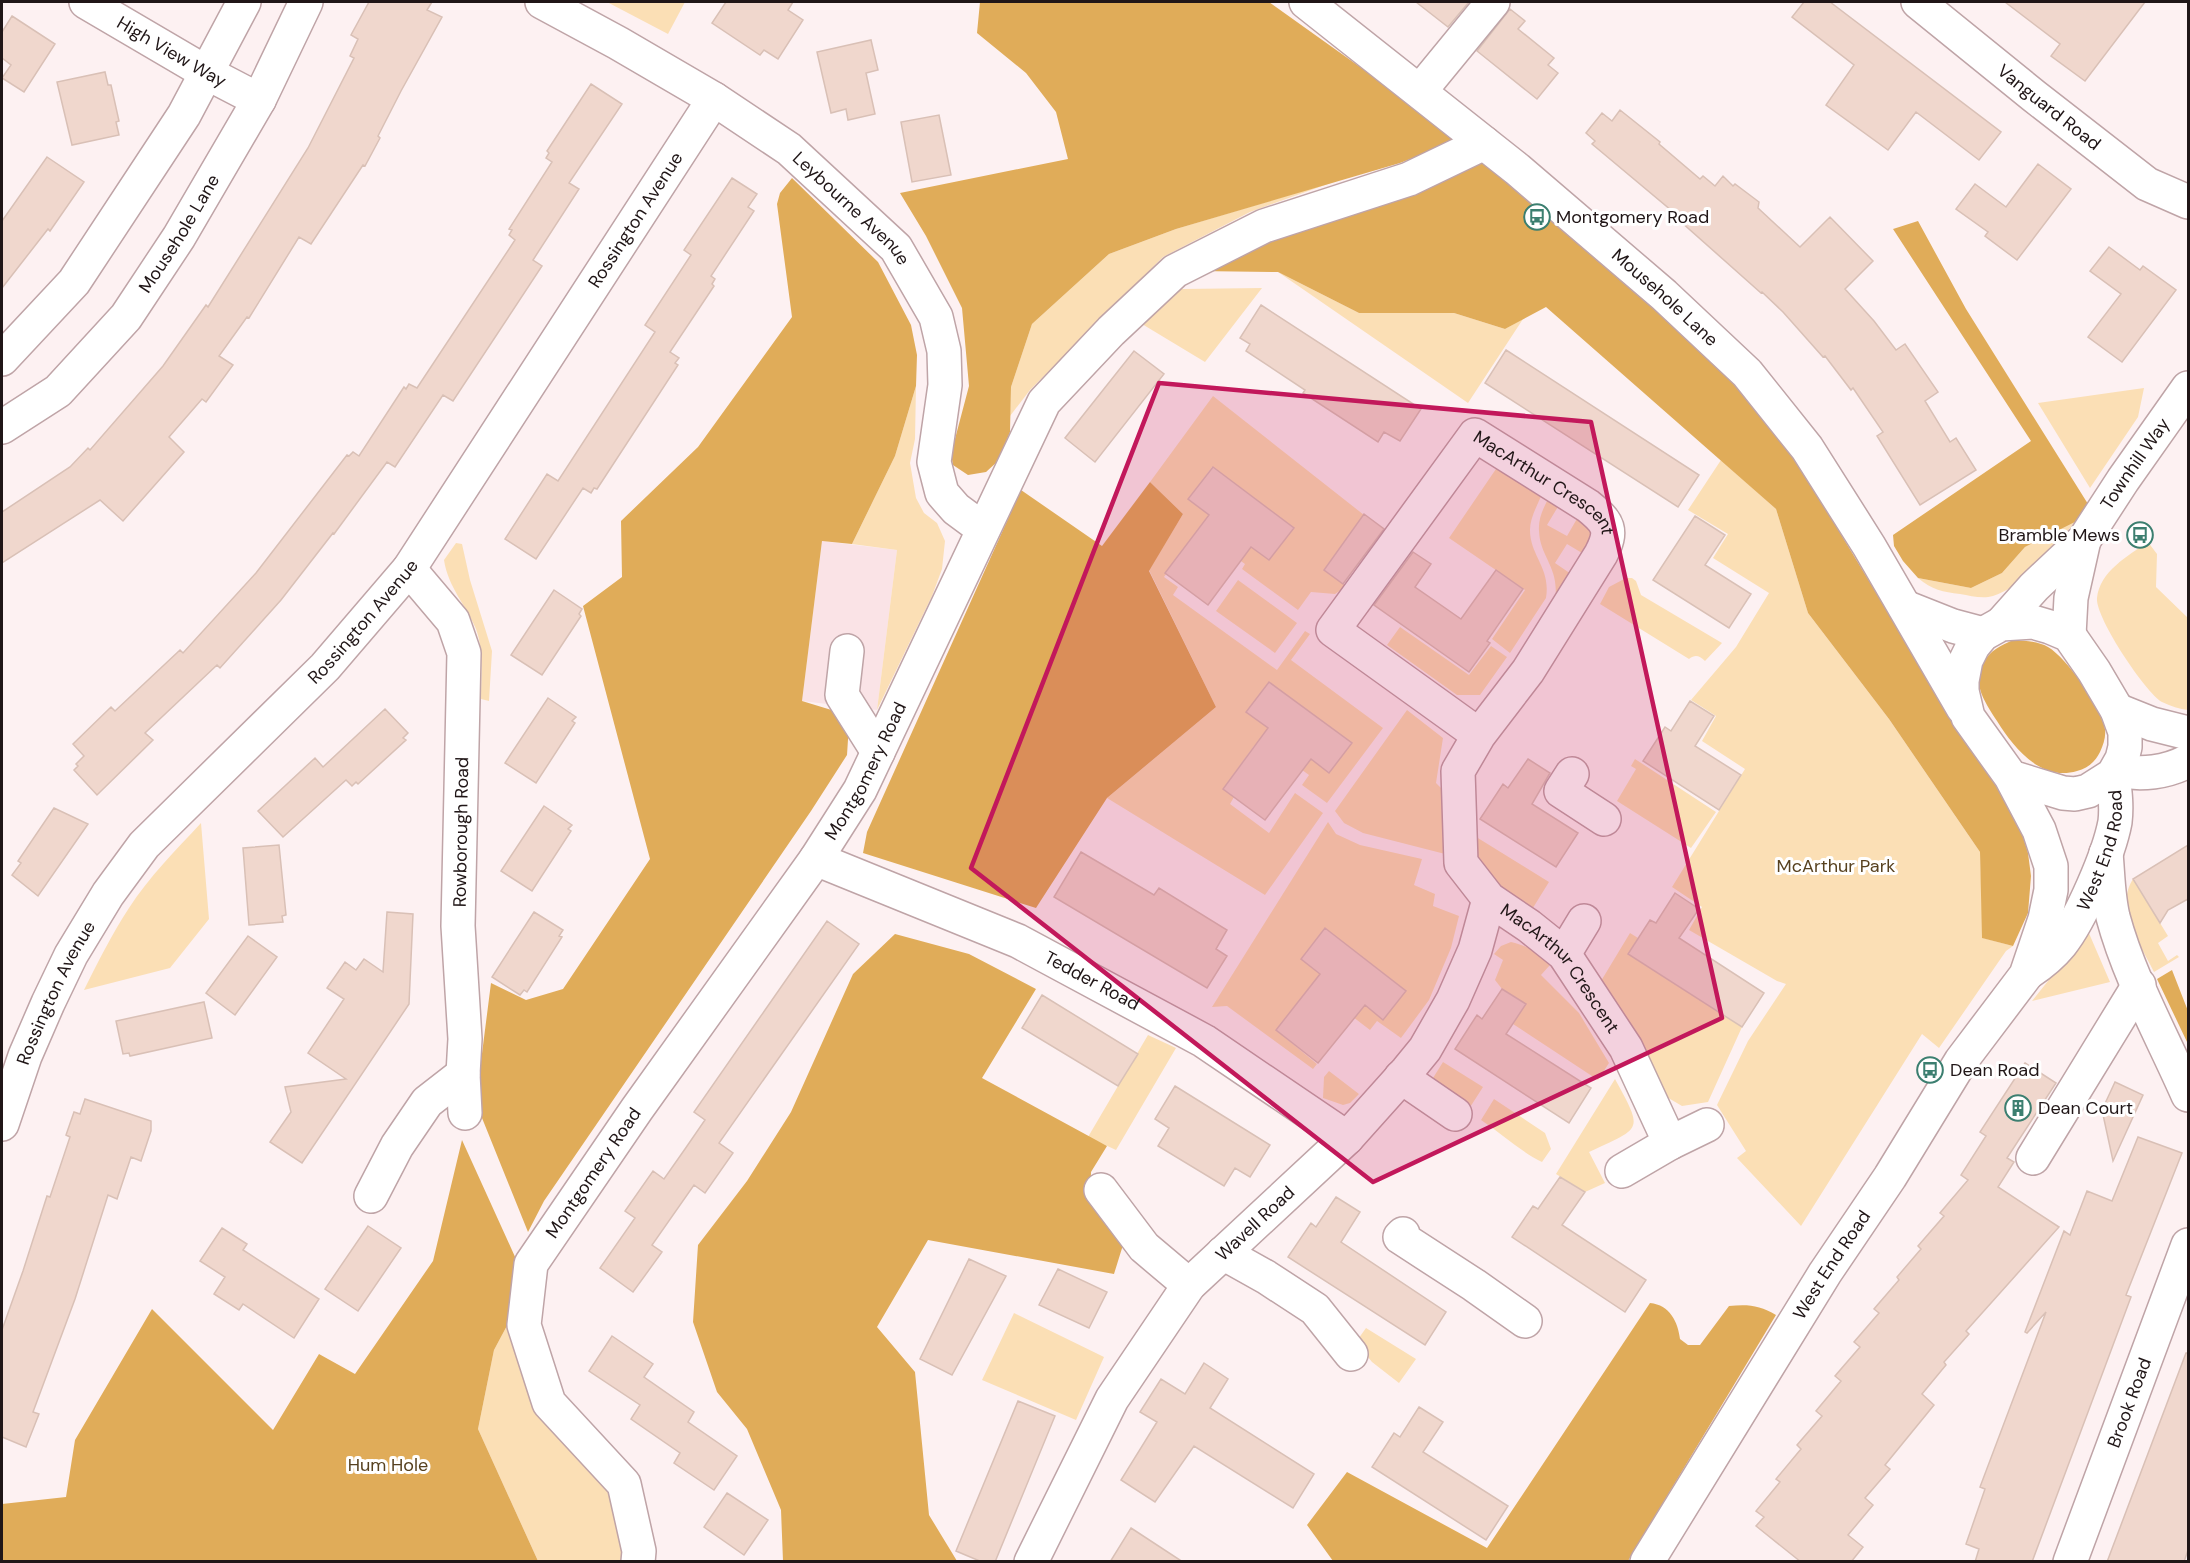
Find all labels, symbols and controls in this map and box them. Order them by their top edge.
street label: High View Way [112,11,230,93]
street label: Vanguard Road [1992,59,2106,156]
street label: Leybourne Avenue [788,146,915,269]
street label: Rossington Avenue [583,147,688,293]
street label: Mousehole Lane [133,170,225,298]
bus stop icon: Montgomery Road [1522,202,1552,232]
place label: Montgomery Road [1556,205,1709,229]
street label: Mousehole Lane [1607,243,1723,352]
street label: Townhill Way [2095,413,2175,514]
street label: MacArthur Crescent [1469,425,1620,536]
bus stop icon: Bramble Mews [2125,520,2155,550]
place label: Bramble Mews [1999,523,2120,547]
street label: Rossington Avenue [303,555,424,689]
street label: Montgomery Road [819,698,912,845]
street label: Rowborough Road [448,757,474,907]
street label: West End Road [2071,789,2128,915]
park label: McArthur Park [1777,854,1895,878]
street label: MacArthur Crescent [1496,898,1625,1038]
street label: Rossington Avenue [11,916,101,1068]
street label: Tedder Road [1040,945,1144,1016]
bus stop icon: Dean Road [1915,1055,1945,1085]
place label: Dean Road [1950,1058,2039,1082]
building icon: Dean Court [2003,1093,2033,1123]
place label: Dean Court [2038,1096,2133,1120]
street label: Montgomery Road [540,1103,647,1243]
street label: Wavell Road [1210,1181,1300,1266]
street label: West End Road [1787,1205,1876,1324]
street label: Brook Road [2102,1354,2157,1451]
park label: Hum Hole [348,1453,428,1477]

